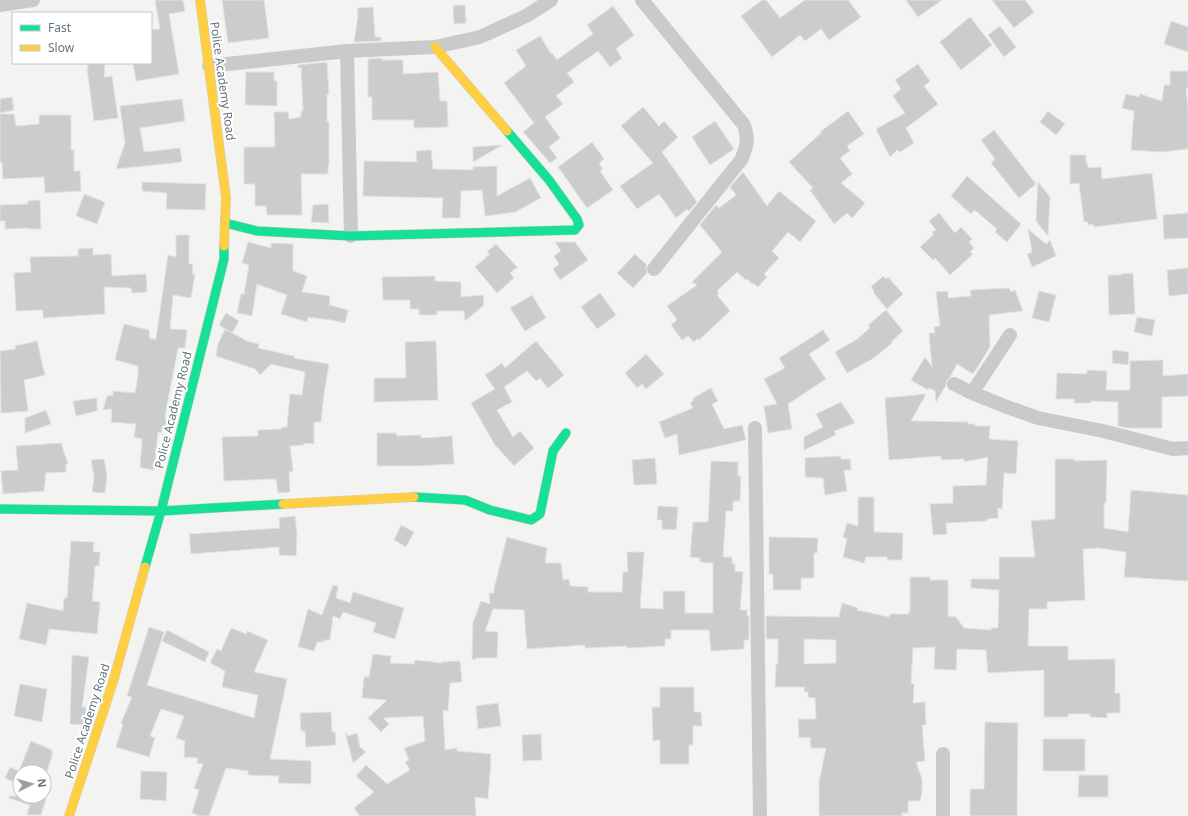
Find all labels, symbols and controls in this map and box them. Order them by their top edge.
legend [12,12,152,64]
text: Fast [48,19,72,36]
street label: Police Academy Road [206,20,240,142]
text: Slow [48,39,75,56]
street label: Police Academy Road [150,350,196,470]
street label: Police Academy Road [60,661,114,781]
north arrow [12,764,52,804]
text: N [35,778,50,788]

